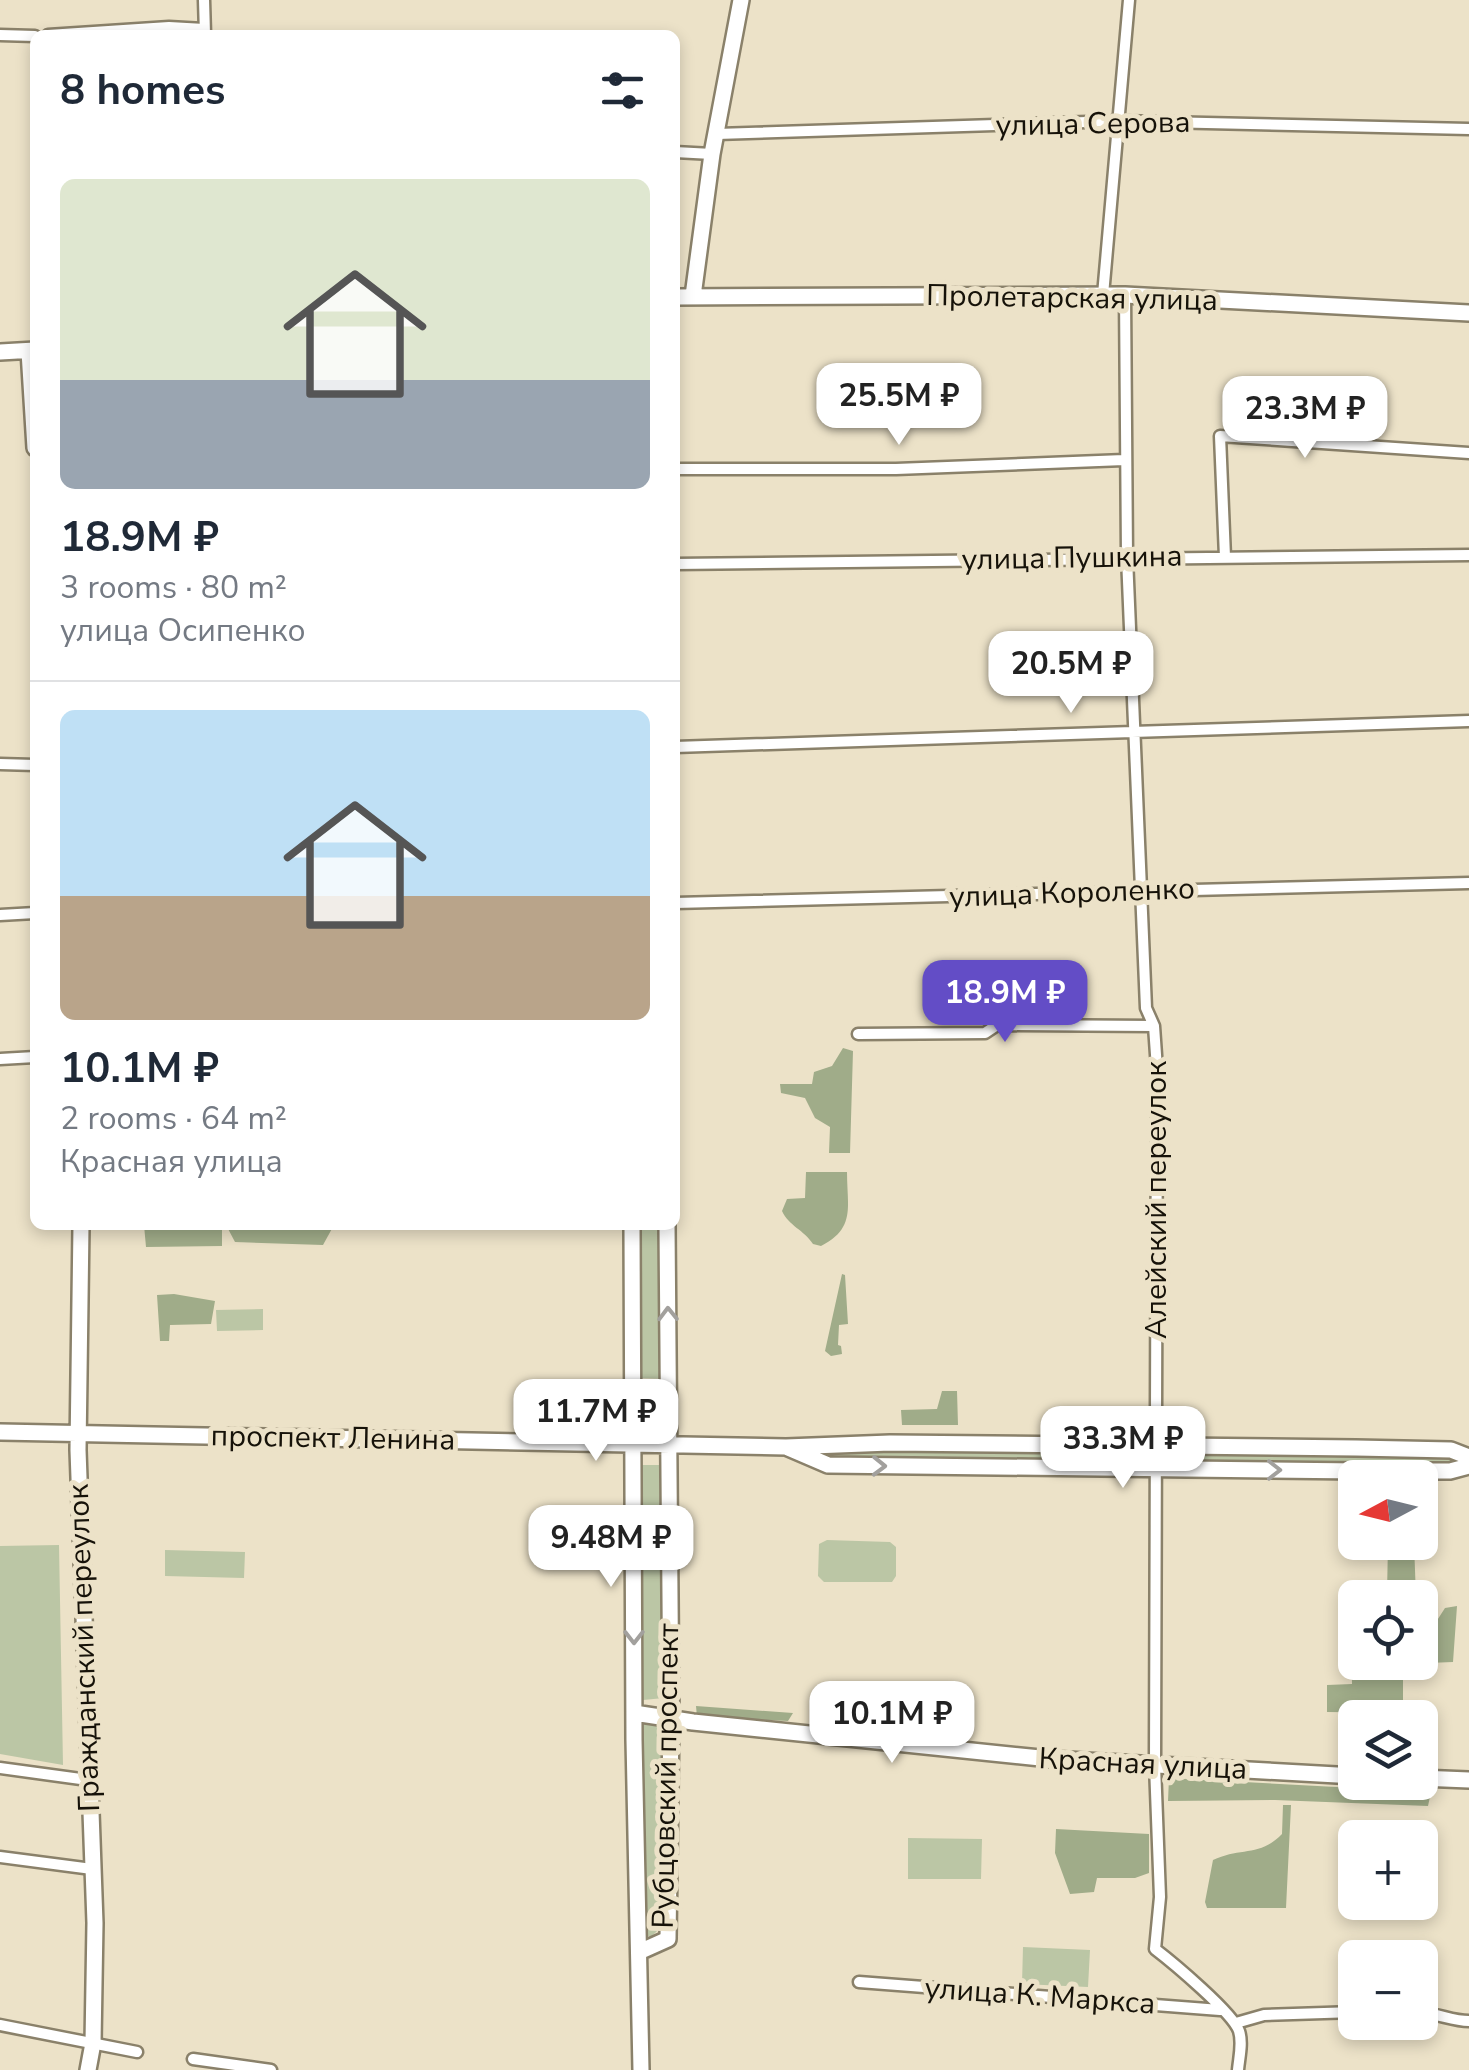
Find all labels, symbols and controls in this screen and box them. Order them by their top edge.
text: 8 homes [60,62,225,119]
icon: filters [595,63,650,118]
street label: улица Серова [995,102,1191,146]
icon: home [265,244,445,424]
street label: Пролетарская улица [926,275,1218,321]
pin: 25.5M ₽ [807,363,991,448]
text: 25.5M ₽ [838,374,960,417]
pin: 23.3M ₽ [1213,376,1397,461]
text: 23.3M ₽ [1244,387,1366,430]
text: 18.9M ₽ [60,509,219,566]
street label: улица Пушкина [961,536,1183,580]
text: 3 rooms · 80 m² [60,566,287,609]
text: улица Осипенко [60,609,306,652]
pin: 20.5M ₽ [979,631,1163,716]
text: 20.5M ₽ [1010,642,1132,685]
icon: home [265,775,445,955]
street label: улица Короленко [949,868,1195,918]
pin: 18.9M ₽ [913,960,1097,1045]
text: 18.9M ₽ [944,971,1066,1014]
text: 10.1M ₽ [60,1040,219,1097]
street label: Алейский переулок [1136,1061,1177,1339]
text: 2 rooms · 64 m² [60,1097,287,1140]
text: Красная улица [60,1140,283,1183]
one-way arrow [657,1305,679,1320]
pin: 11.7M ₽ [504,1379,688,1464]
text: 11.7M ₽ [535,1390,657,1433]
pin: 33.3M ₽ [1031,1406,1215,1491]
street label: проспект Ленина [210,1415,456,1461]
text: 33.3M ₽ [1062,1417,1184,1460]
one-way arrow [872,1455,888,1477]
one-way arrow [1268,1459,1283,1481]
north arrow [1338,1460,1438,1560]
map controls [1338,1460,1438,2040]
street label: Гражданский переулок [58,1483,110,1813]
pin: 9.48M ₽ [519,1505,703,1590]
text: 9.48M ₽ [550,1516,672,1559]
button: locate [1338,1580,1438,1680]
street label: Рубцовский проспект [643,1622,689,1929]
one-way arrow [624,1630,645,1646]
pin: 10.1M ₽ [800,1681,984,1766]
text: 10.1M ₽ [831,1692,953,1735]
button: layers [1338,1700,1438,1800]
street label: Красная улица [1038,1738,1248,1790]
button: + [1338,1820,1438,1920]
button: − [1338,1940,1438,2040]
street label: улица К. Маркса [923,1967,1157,2025]

